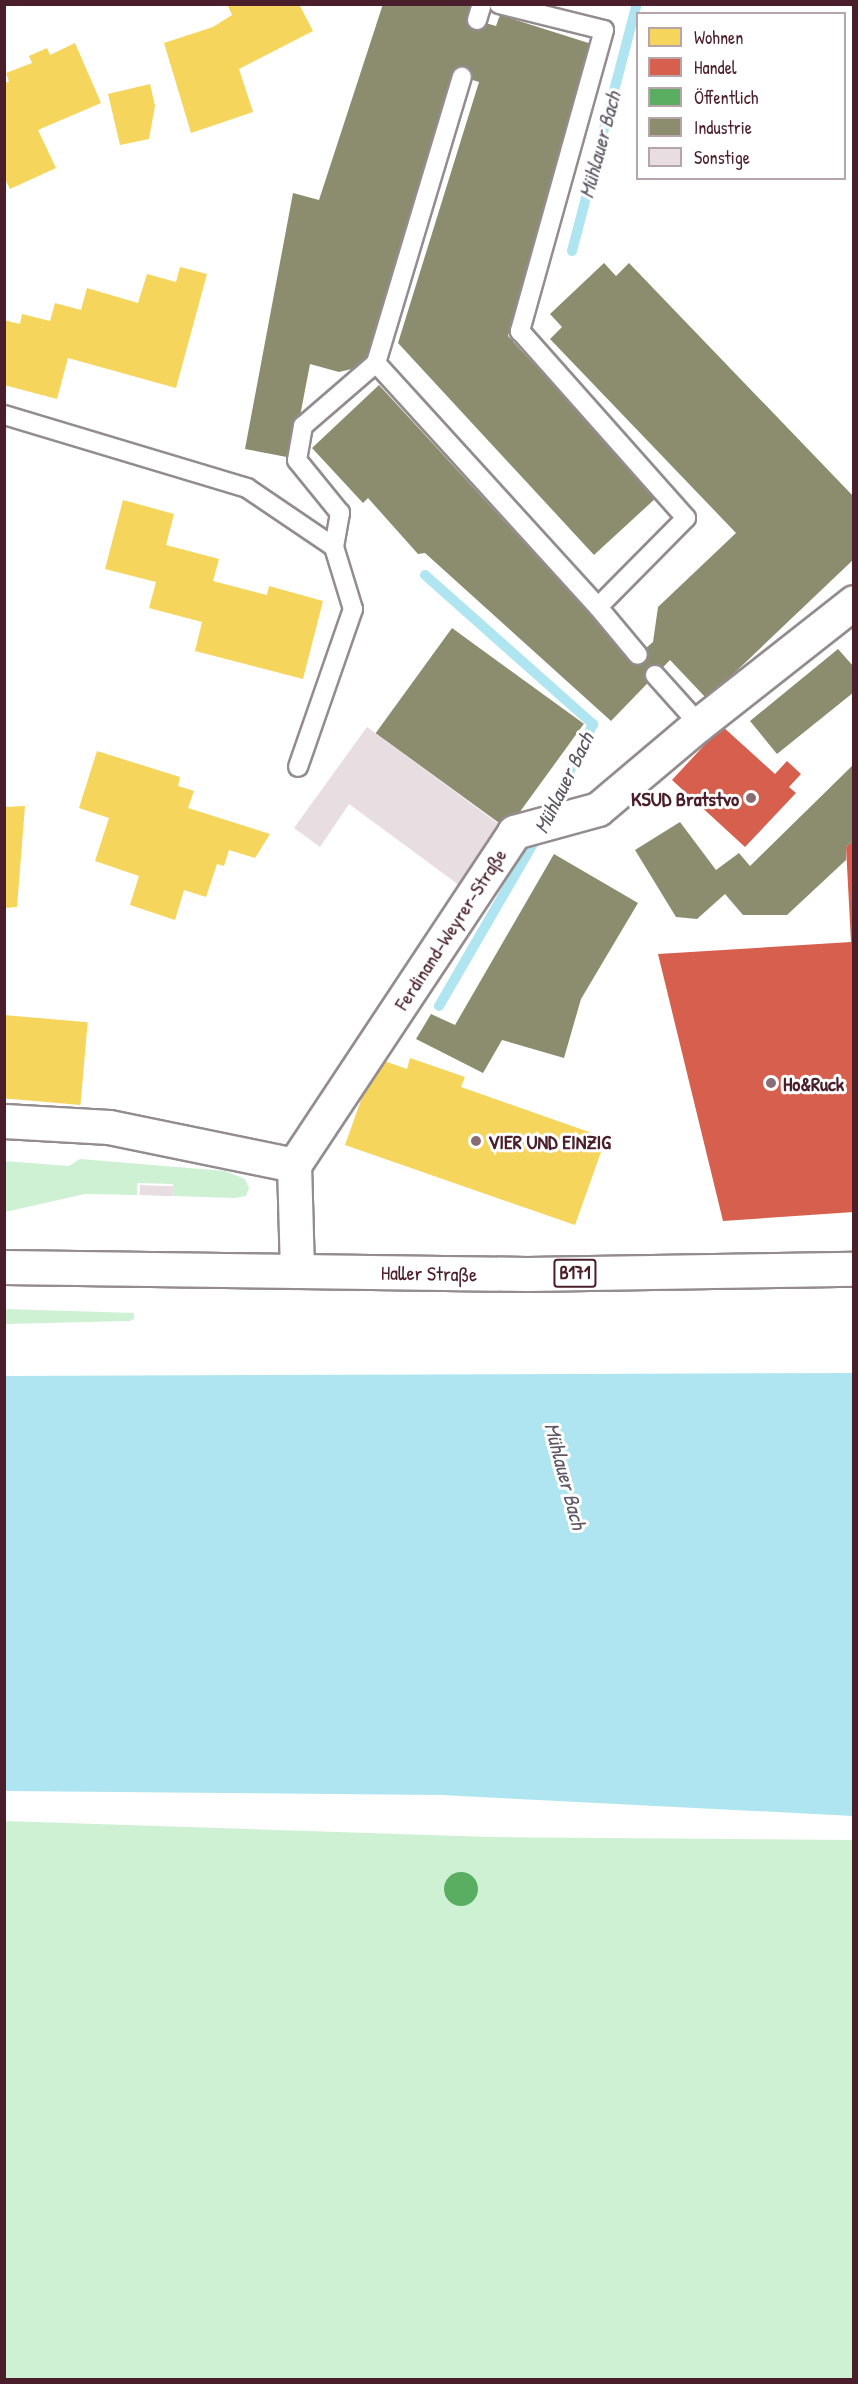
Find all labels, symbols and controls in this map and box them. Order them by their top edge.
legend [636,12,846,180]
text: Wohnen [694,25,743,50]
text: Handel [694,55,737,80]
text: Öffentlich [694,85,758,110]
water label: Mühlauer Bach [574,89,626,201]
text: Industrie [694,115,752,140]
text: Sonstige [694,145,750,170]
water label: Mühlauer Bach [529,728,599,838]
place label: KSUD Bratstvo [631,786,739,810]
marker: KSUD Bratstvo [744,791,758,805]
street label: Ferdinand-Weyrer-Straße [389,844,511,1014]
place label: Ho&Ruck [783,1071,844,1095]
marker: Ho&Ruck [764,1076,778,1090]
place label: VIER UND EINZIG [488,1129,611,1153]
marker: VIER UND EINZIG [469,1134,483,1148]
road number: B171 [552,1258,598,1288]
street label: Haller Straße [381,1260,477,1286]
water label: Mühlauer Bach [539,1420,591,1532]

